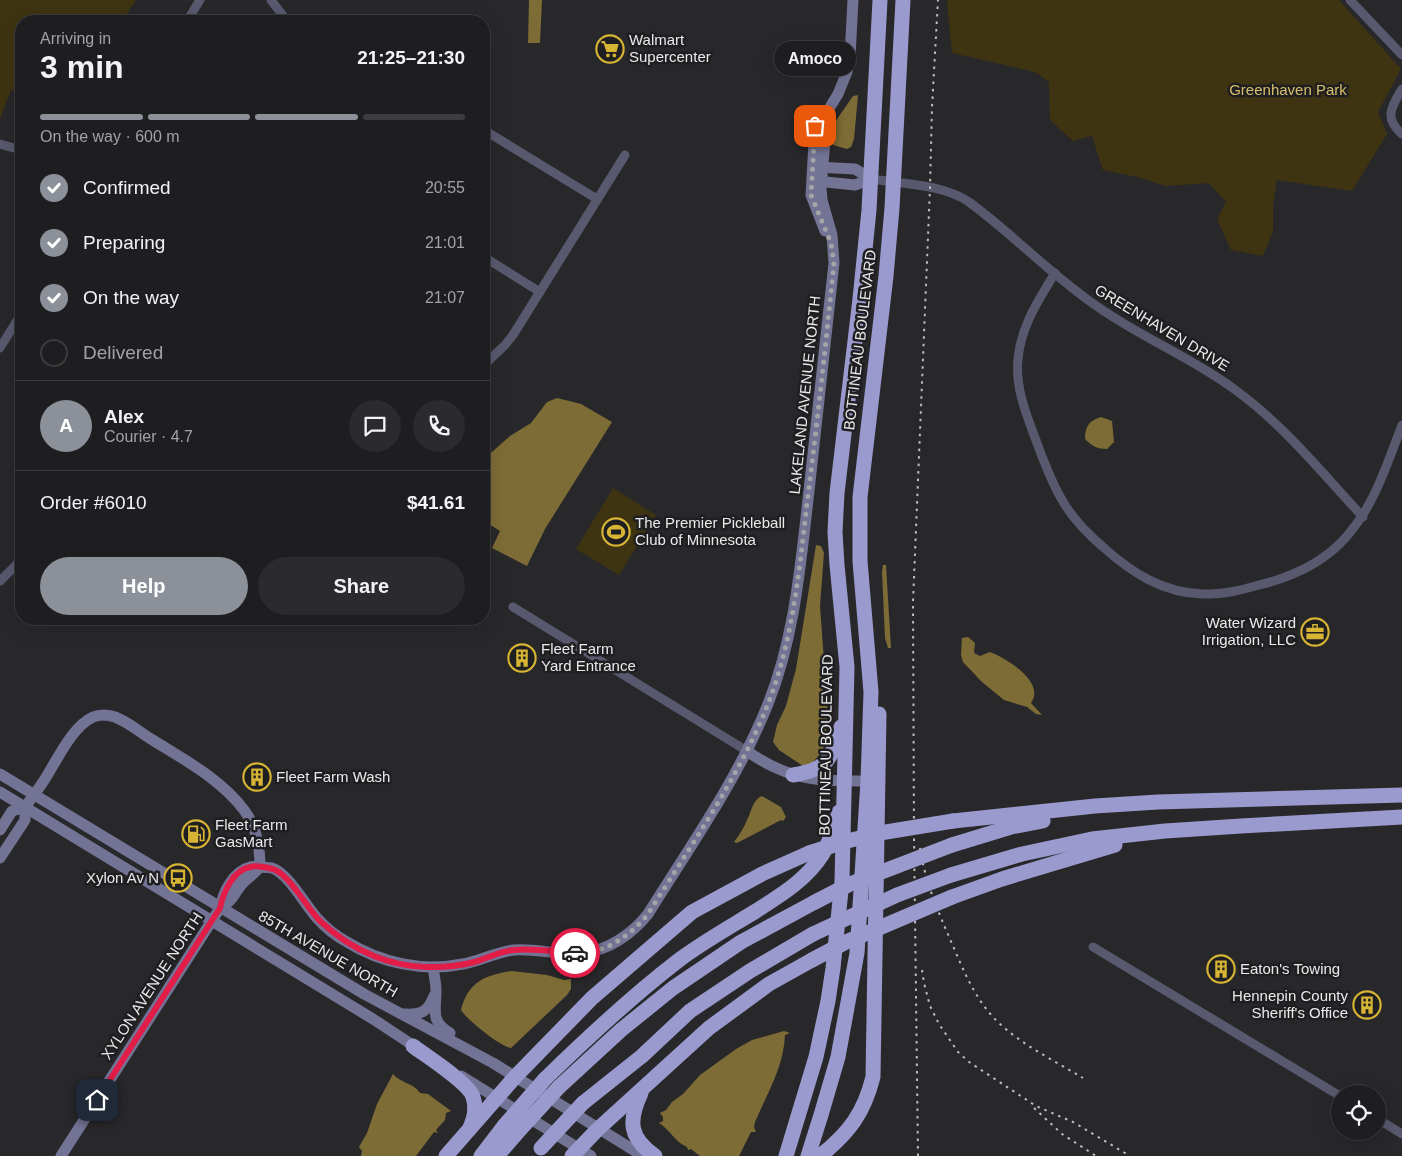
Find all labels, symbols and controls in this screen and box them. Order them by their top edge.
text: Arriving in [40,30,111,47]
place label: Walmart Supercenter [629,31,711,65]
supermarket icon: Walmart Supercenter [595,34,625,64]
callout: Amoco [774,41,856,76]
text: 21:25–21:30 [357,47,465,68]
text: 3 min [40,49,124,85]
text: Amoco [788,50,842,67]
park label: Greenhaven Park [1229,81,1347,98]
pin [794,105,836,147]
icon: bag [801,112,829,140]
text: On the way · 600 m [40,128,180,145]
icon: check [40,174,68,202]
text: Confirmed [83,177,171,198]
text: 20:55 [425,179,465,196]
icon: check [40,229,68,257]
text: Preparing [83,232,165,253]
text: 21:01 [425,234,465,251]
street label: BOTTINEAU BOULEVARD [840,249,879,431]
street label: GREENHAVEN DRIVE [1092,281,1233,374]
icon: check [40,284,68,312]
text: On the way [83,287,179,308]
text: 21:07 [425,289,465,306]
street label: LAKELAND AVENUE NORTH [786,295,823,495]
text: Delivered [83,342,163,363]
button: chat [349,400,401,452]
button: phone [413,400,465,452]
text: Alex [104,406,144,427]
text: A [59,415,73,436]
text: Courier · 4.7 [104,428,193,445]
text: Order #6010 [40,492,147,513]
text: $41.61 [407,492,465,513]
place label: The Premier Pickleball Club of Minnesota [635,514,785,548]
sports icon: The Premier Pickleball Club of Minnesota [601,517,631,547]
button: Help [40,557,248,615]
button: Share [258,557,465,615]
place label: Water Wizard Irrigation, LLC [1202,614,1296,648]
office icon: Water Wizard Irrigation, LLC [1300,617,1330,647]
place label: Fleet Farm Yard Entrance [541,640,636,674]
building icon: Fleet Farm Yard Entrance [507,643,537,673]
street label: BOTTINEAU BOULEVARD [815,654,836,836]
building icon: Fleet Farm Wash [242,762,272,792]
place label: Fleet Farm Wash [276,768,390,785]
place label: Fleet Farm GasMart [215,816,288,850]
fuel station icon: Fleet Farm GasMart [181,819,211,849]
bus stop icon: Xylon Av N [163,863,193,893]
place label: Xylon Av N [86,869,159,886]
street label: 85TH AVENUE NORTH [256,907,401,1000]
street label: XYLON AVENUE NORTH [98,909,206,1062]
courier [550,928,600,978]
icon: car [561,939,589,967]
building icon: Eaton's Towing [1206,954,1236,984]
place label: Eaton's Towing [1240,960,1340,977]
place label: Hennepin County Sheriff's Office [1232,987,1348,1021]
building icon: Hennepin County Sheriff's Office [1352,990,1382,1020]
pin [76,1079,118,1121]
map controls [1331,1085,1386,1140]
button: locate [1331,1085,1386,1140]
icon: home [83,1086,111,1114]

